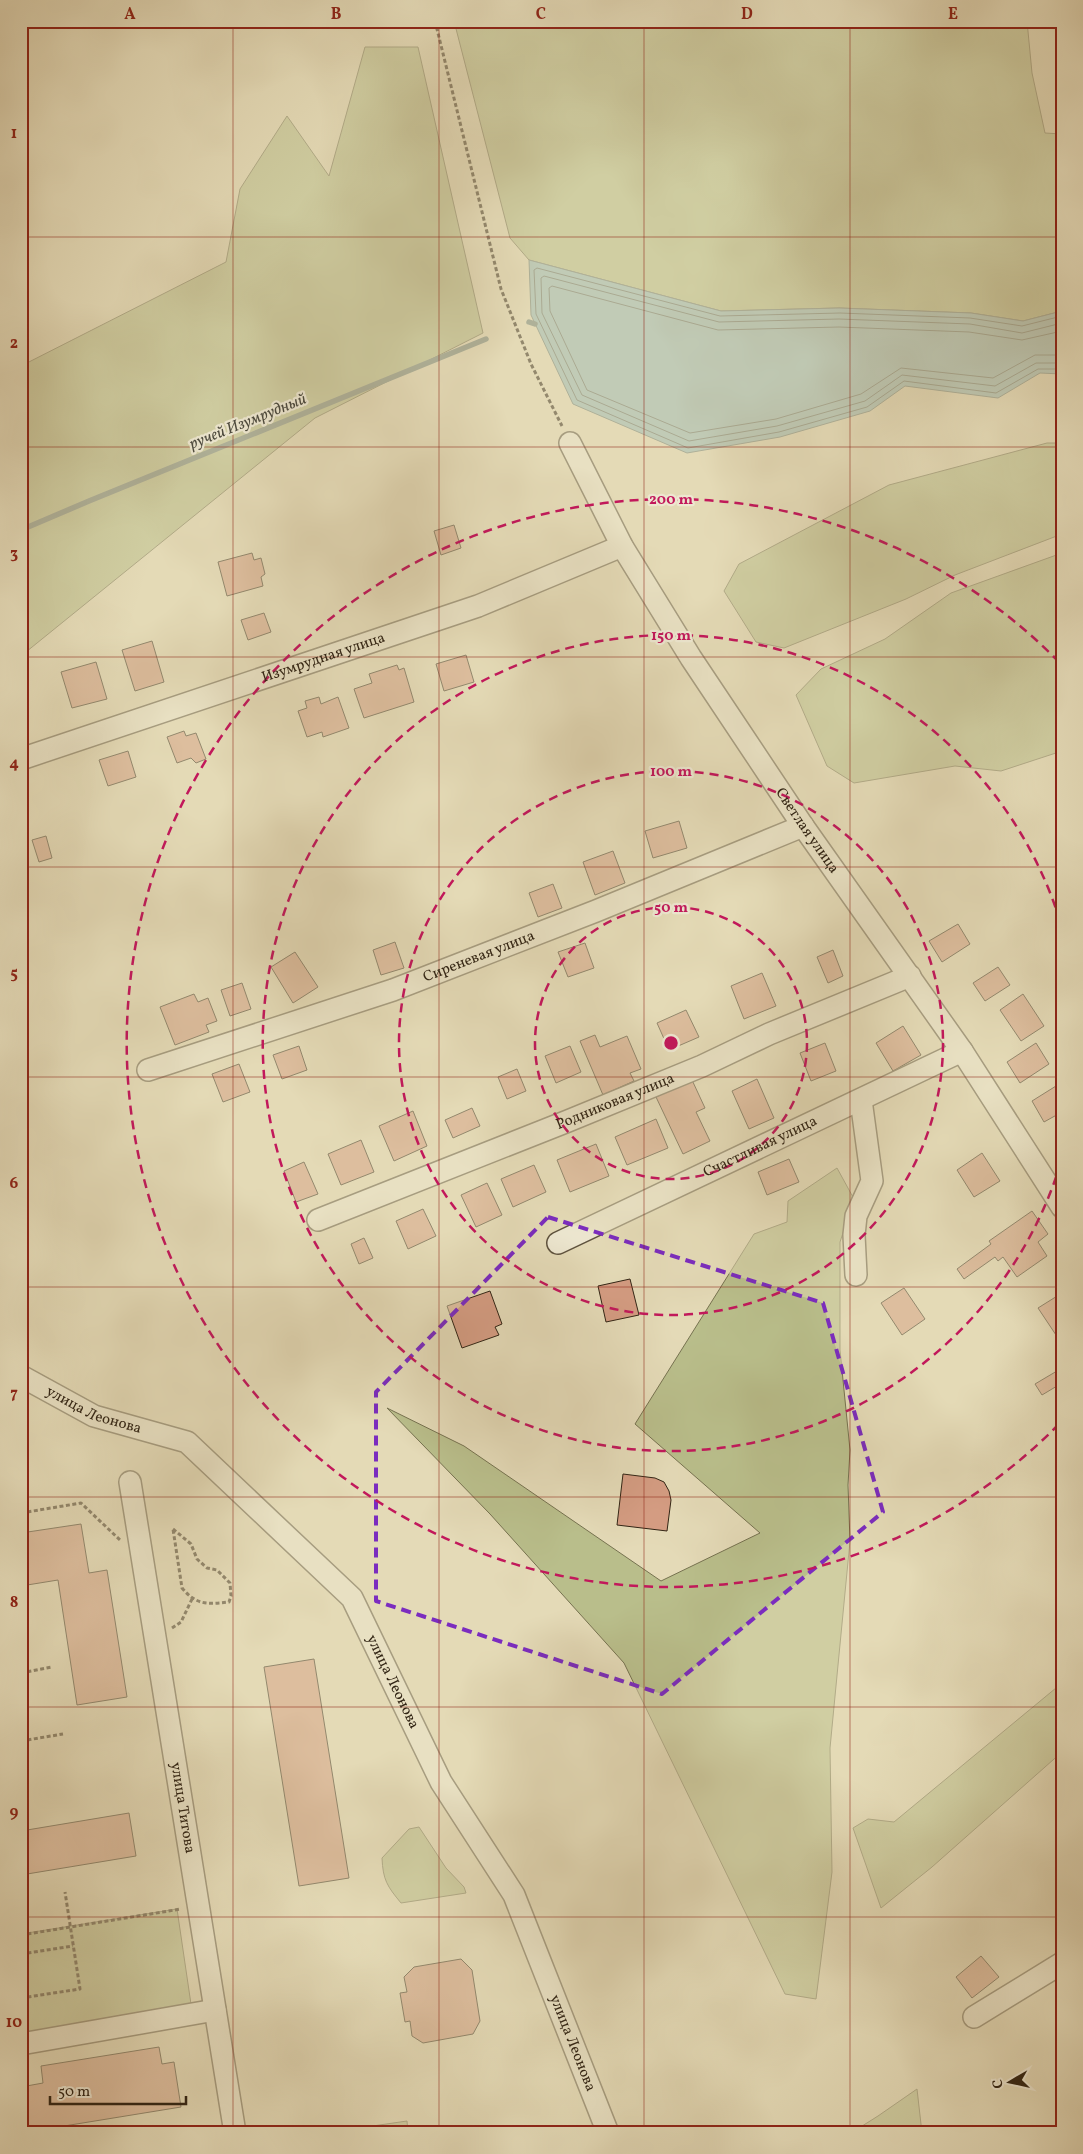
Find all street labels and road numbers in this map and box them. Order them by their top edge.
street label: Изумрудная улица [259,627,388,688]
street label: Светлая улица [770,784,844,878]
street label: Сиреневая улица [420,925,538,988]
street label: Родниковая улица [553,1068,678,1135]
street label: Счастливая улица [700,1111,821,1183]
street label: улица Леонова [42,1381,144,1439]
street label: улица Леонова [361,1631,424,1732]
street label: улица Титова [165,1761,200,1855]
street label: улица Леонова [544,1992,601,2094]

